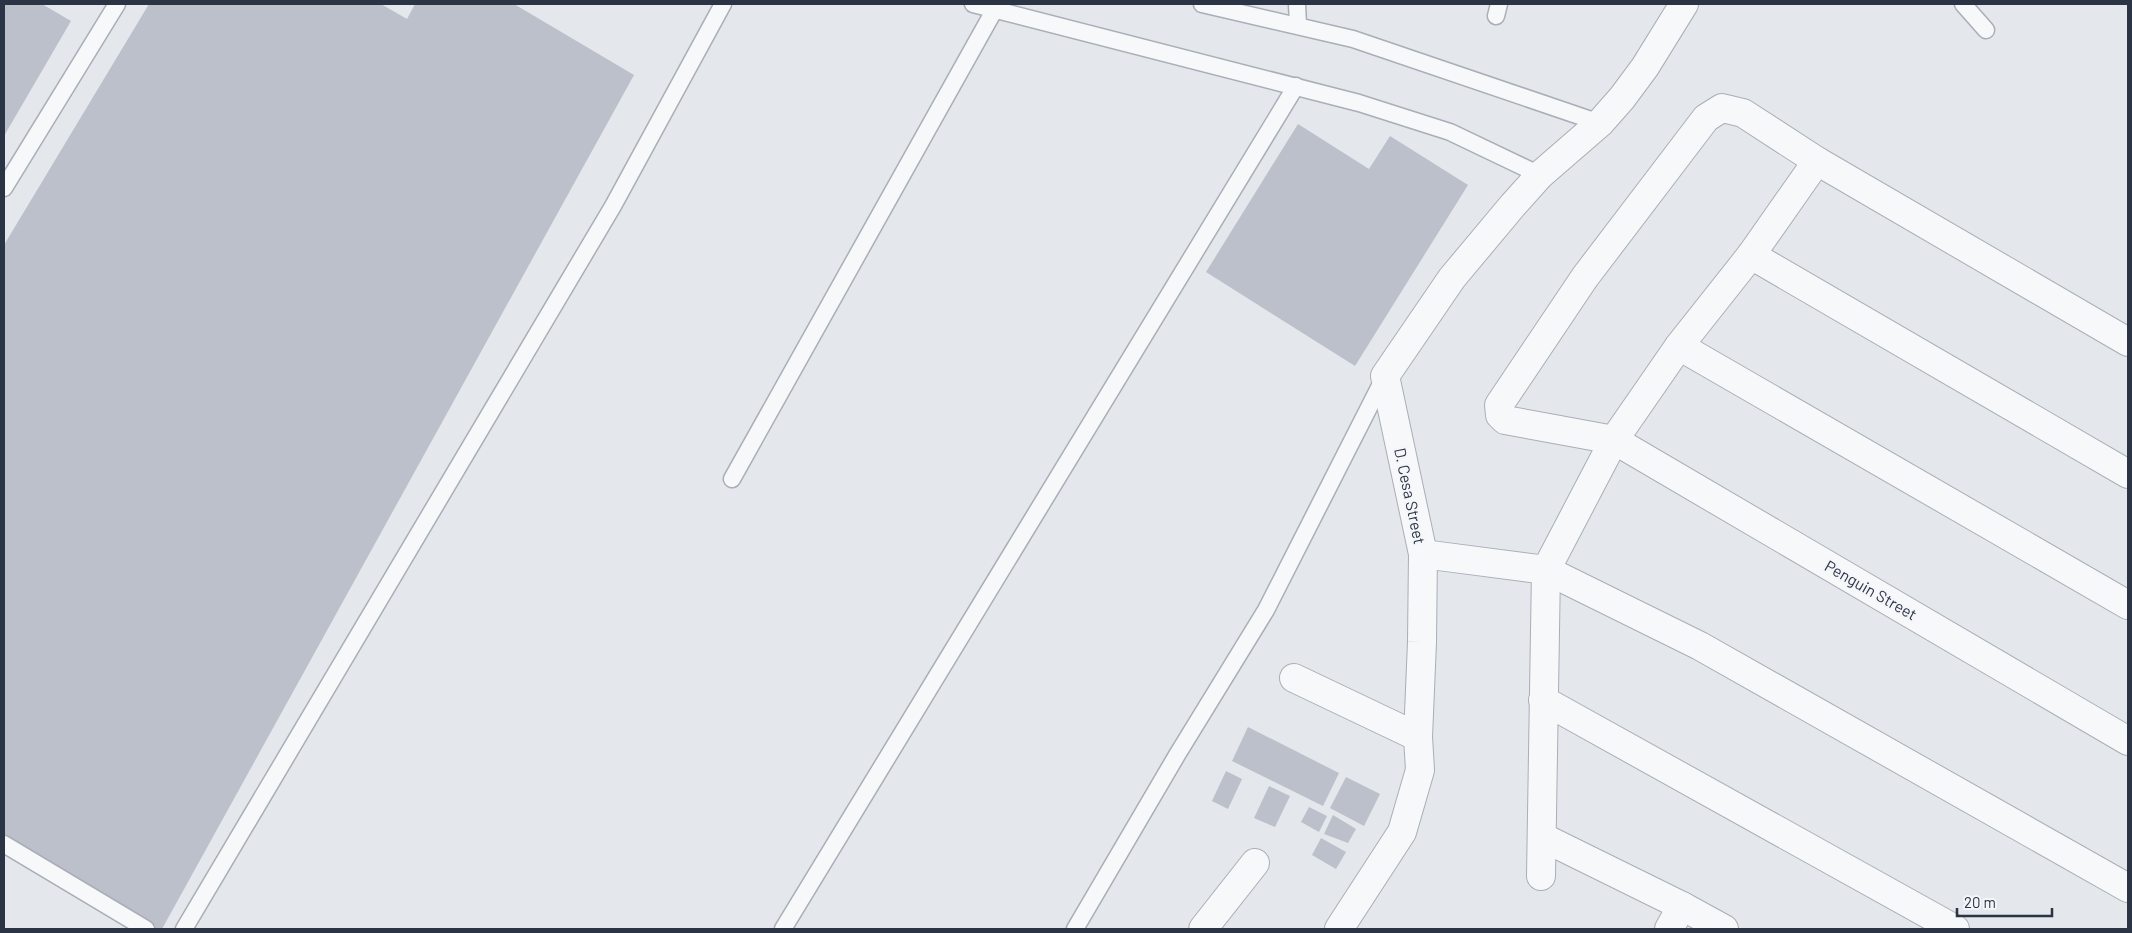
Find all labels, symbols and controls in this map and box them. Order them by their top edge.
street label: D. Cesa Street [1391,446,1430,546]
street label: Penguin Street [1822,556,1921,624]
scale bar [1957,886,2052,918]
text: 20 m [1964,893,1996,911]

